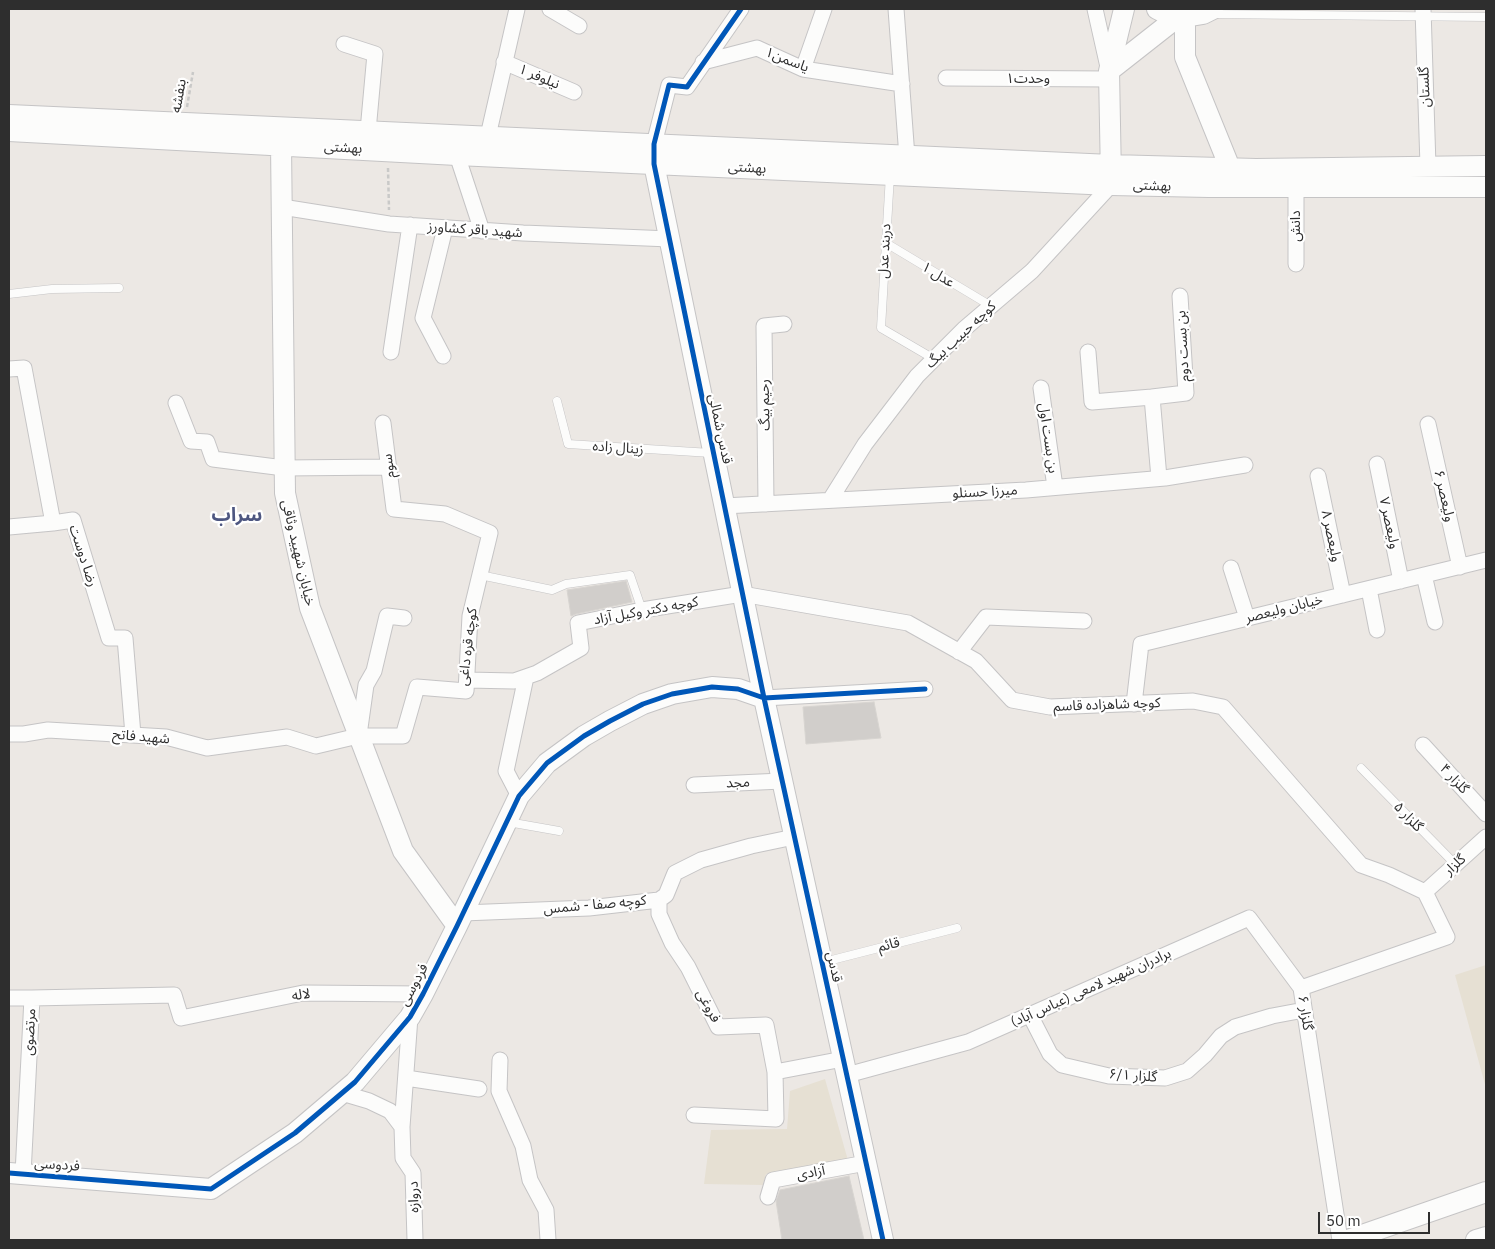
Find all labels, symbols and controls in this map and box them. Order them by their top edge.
street label: یاسمن۱ [763,44,811,76]
street label: نیلوفر ۱ [516,61,562,93]
street label: گلستان [1416,66,1434,108]
street label: وحدت۱ [1006,71,1050,87]
street label: بنفشه [168,78,190,114]
street label: بهشتی [323,139,363,157]
street label: بهشتی [727,159,767,177]
street label: بهشتی [1133,177,1171,195]
street label: دانش [1288,210,1304,242]
street label: شهید باقر کشاورز [427,218,523,242]
street label: دربند عدل [875,223,895,279]
street label: عدل ۱ [918,259,958,291]
street label: کوچه حبیب بیگ [922,298,1000,372]
street label: بن بست دوم [1173,310,1193,382]
street label: رحیم بیگ [756,379,774,431]
street label: قدس شمالی [704,393,736,465]
street label: بن بست اول [1035,402,1061,474]
street label: زینال زاده [592,438,644,458]
street label: سوم [379,453,399,479]
street label: ولیعصر ۶ [1430,469,1458,523]
street label: میرزا حسنلو [952,482,1018,502]
street label: ولیعصر ۷ [1375,496,1403,550]
street label: خیابان شهیید وثاقی [278,498,318,608]
district label: سراب [212,505,262,527]
street label: ولیعصر ۸ [1317,509,1345,563]
street label: رضا دوست [65,523,101,589]
street label: خیابان ولیعصر [1243,591,1325,627]
street label: کوچه دکتر وکیل آزاد [592,594,700,628]
street label: کوچه قره داغی [455,607,481,687]
street label: کوچه شاهزاده قاسم [1053,695,1161,715]
street label: شهید فاتح [112,726,170,748]
street label: گلزار ۴ [1436,760,1472,798]
street label: مجد [726,774,750,792]
street label: گلزار ۵ [1390,799,1426,835]
street label: گلزار [1441,851,1469,879]
street label: کوچه صفا - شمس [543,892,647,918]
street label: قائم [876,934,902,956]
street label: برادران شهید لامعی (عباس آباد) [1008,945,1174,1031]
street label: قدس [823,950,845,984]
street label: فردوسی [396,961,432,1009]
street label: لاله [291,986,311,1004]
street label: فروغی [692,986,724,1026]
street label: گلزار ۶ [1294,994,1316,1032]
street label: مرتضوی [20,1008,40,1056]
street label: گلزار ۶/۱ [1108,1066,1158,1086]
street label: فردوسی [34,1155,80,1175]
street label: آزادی [795,1162,827,1184]
street label: دروازه [405,1181,423,1213]
scale bar [1320,1202,1432,1234]
text: 50 m [1326,1211,1361,1230]

